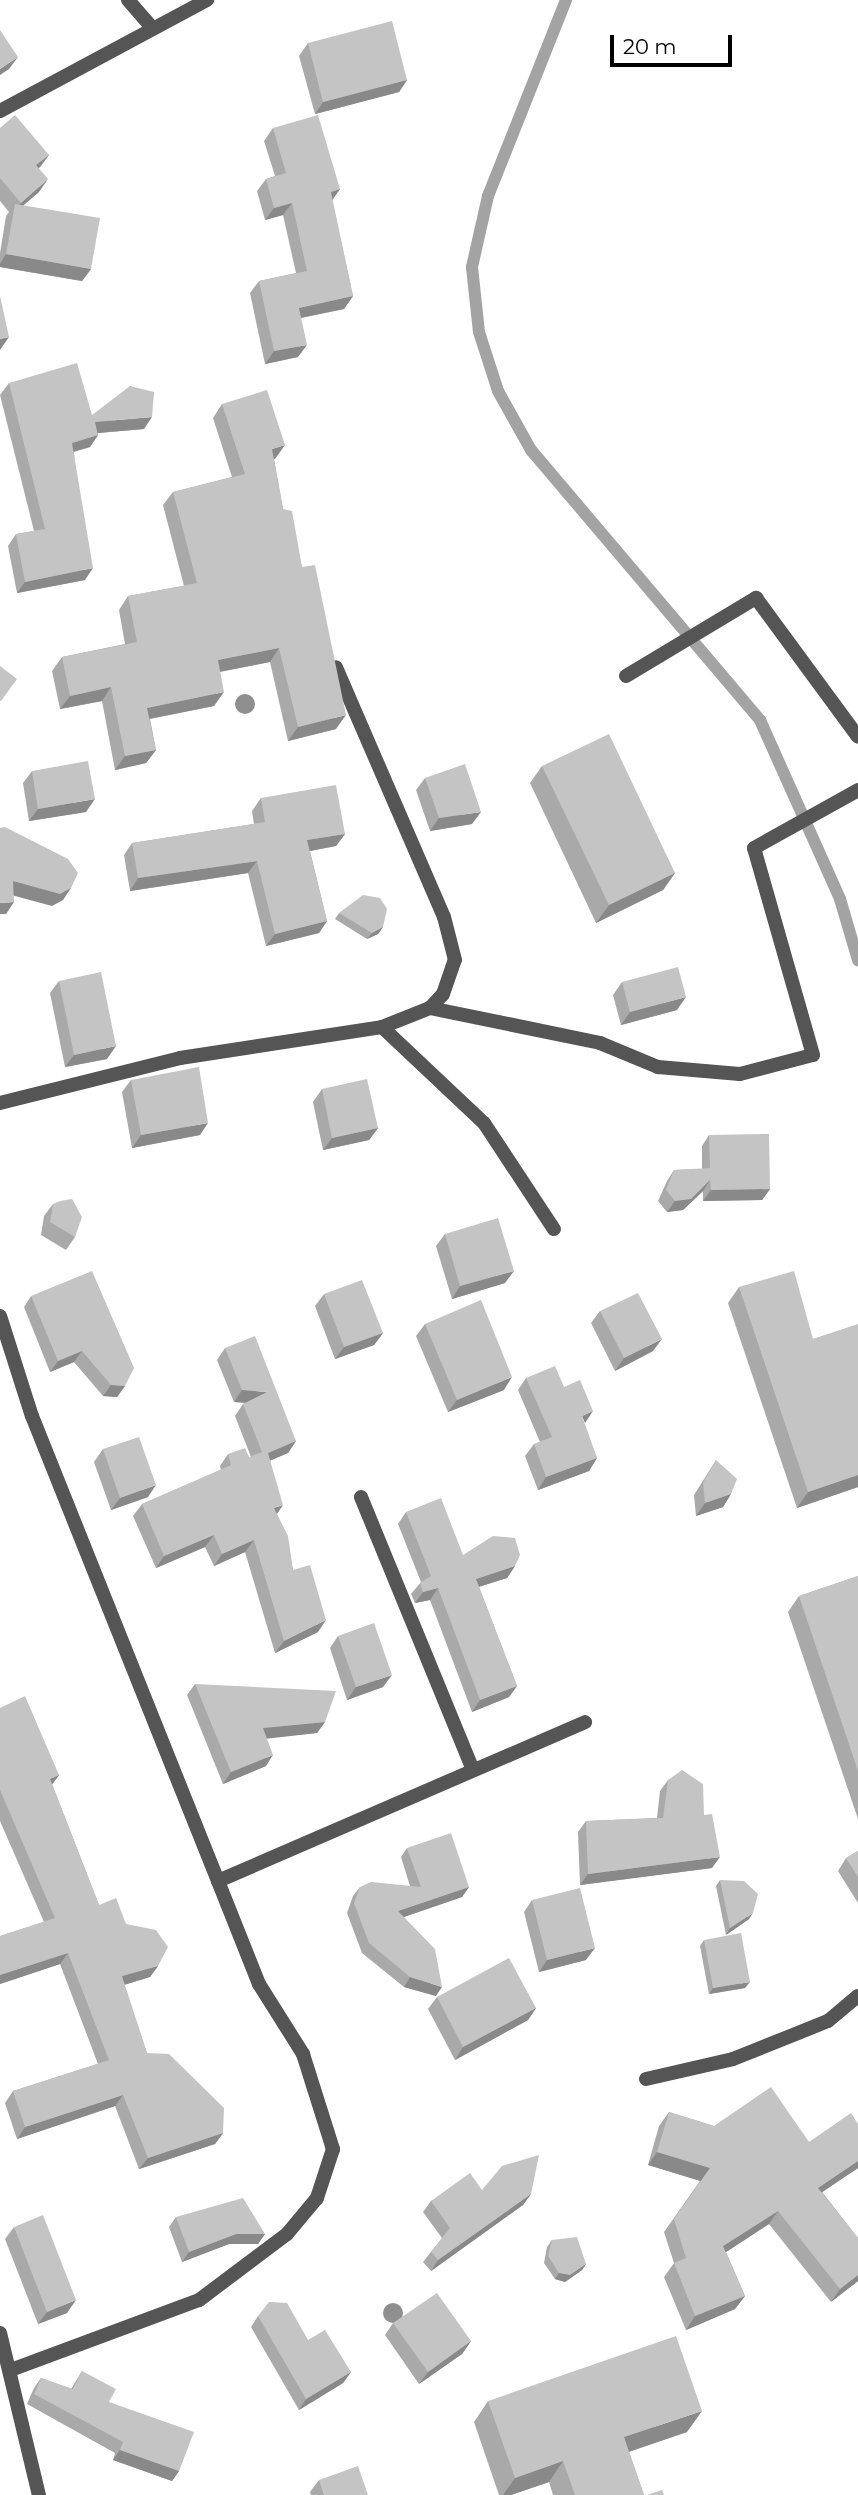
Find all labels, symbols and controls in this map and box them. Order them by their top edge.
scale bar [613,21,736,65]
text: 20 m [623,34,677,59]

